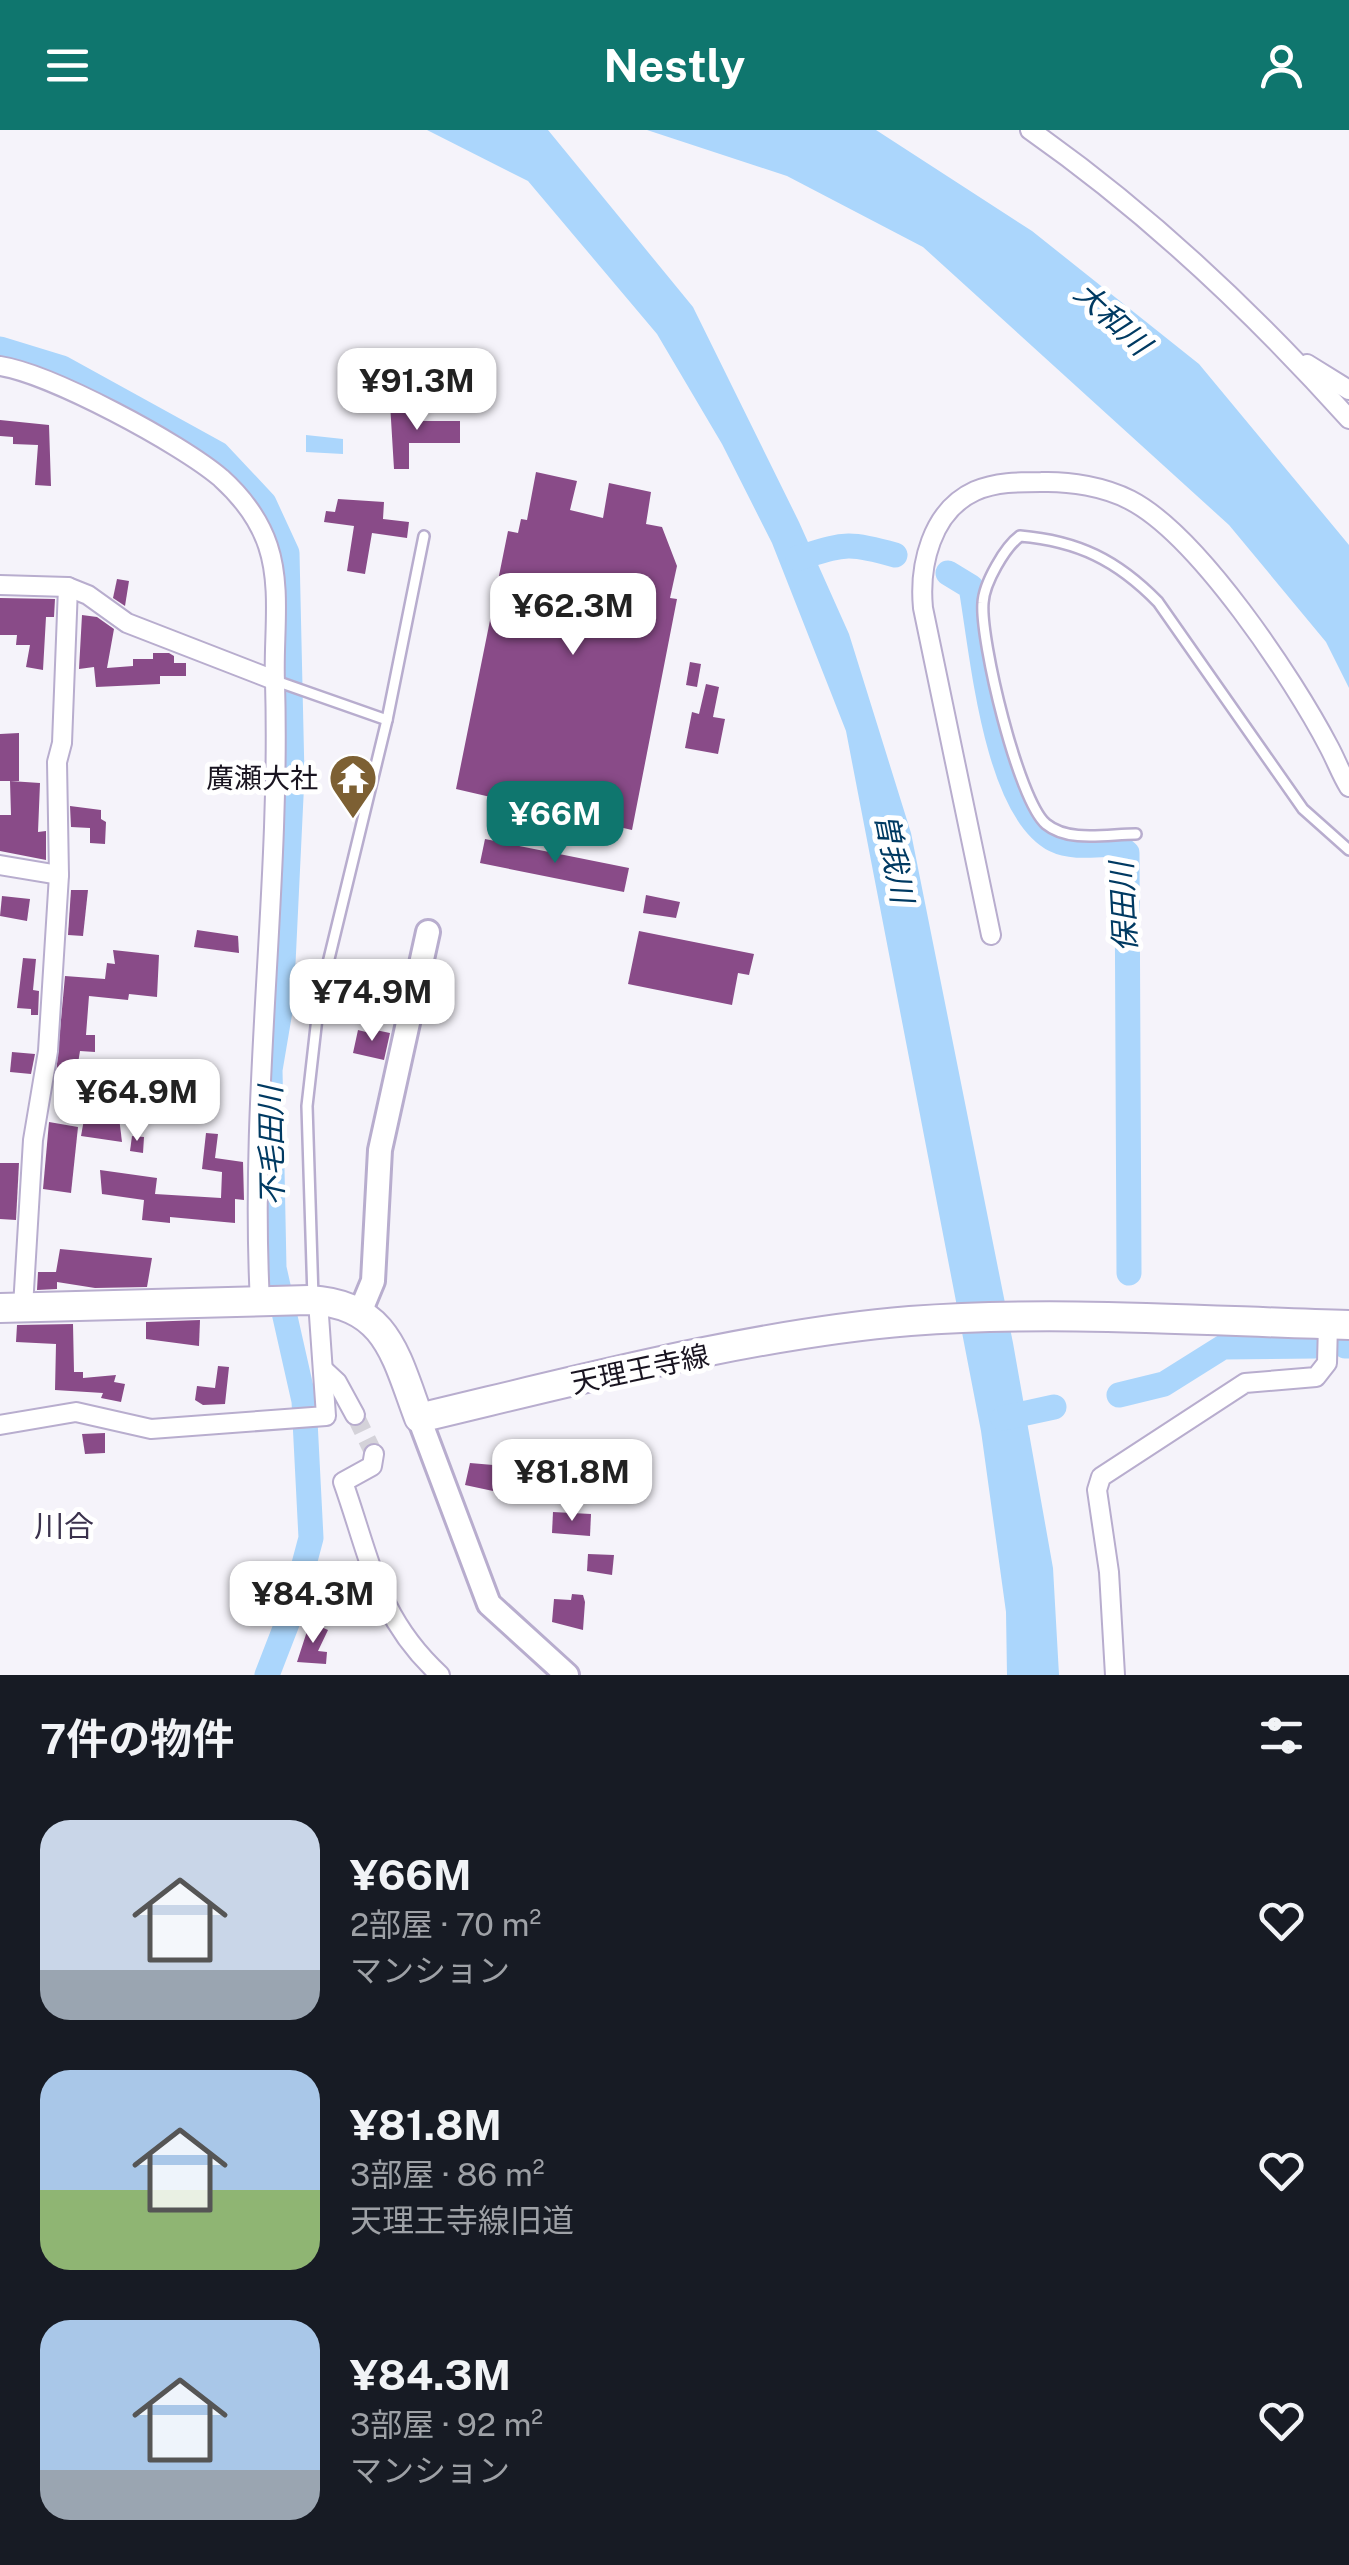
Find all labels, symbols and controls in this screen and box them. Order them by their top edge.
icon: menu [40,38,95,93]
icon: person [1254,38,1309,93]
text: Nestly [604,39,745,92]
water label: 大和川 [1067,274,1160,364]
pin: ¥91.3M [336,348,498,433]
text: ¥91.3M [359,362,475,399]
pin: ¥62.3M [492,573,654,658]
text: ¥62.3M [512,587,634,624]
temple icon: 廣瀬大社 [327,752,379,820]
place label: 廣瀬大社 [206,761,318,794]
pin: ¥66M [496,781,614,866]
text: ¥66M [509,795,601,832]
water label: 曽我川 [869,810,922,908]
water label: 保田川 [1103,858,1143,953]
pin: ¥74.9M [291,959,453,1044]
text: ¥74.9M [312,973,432,1010]
pin: ¥64.9M [56,1059,218,1144]
text: ¥64.9M [76,1073,198,1110]
water label: 不毛田川 [252,1083,290,1206]
street label: 天理王寺線 [568,1338,712,1399]
pin: ¥81.8M [491,1439,653,1524]
text: ¥81.8M [514,1453,630,1490]
district label: 川合 [34,1508,94,1544]
pin: ¥84.3M [232,1561,394,1646]
text: ¥84.3M [252,1575,374,1612]
icon: filters [1254,1708,1309,1763]
text: 7件の物件 [40,1714,234,1763]
text: ¥66M [350,1850,472,1899]
icon: home [120,1860,240,1980]
icon: heart [1254,1893,1309,1948]
text: 2部屋 · 70 m² [350,1906,541,1943]
text: マンション [350,1952,510,1989]
text: ¥81.8M [350,2100,502,2149]
icon: home [120,2110,240,2230]
icon: heart [1254,2143,1309,2198]
text: 3部屋 · 86 m² [350,2156,544,2193]
text: 天理王寺線旧道 [350,2202,574,2239]
text: ¥84.3M [350,2350,511,2399]
icon: home [120,2360,240,2480]
icon: heart [1254,2393,1309,2448]
text: 3部屋 · 92 m² [350,2406,543,2443]
text: マンション [350,2452,510,2489]

